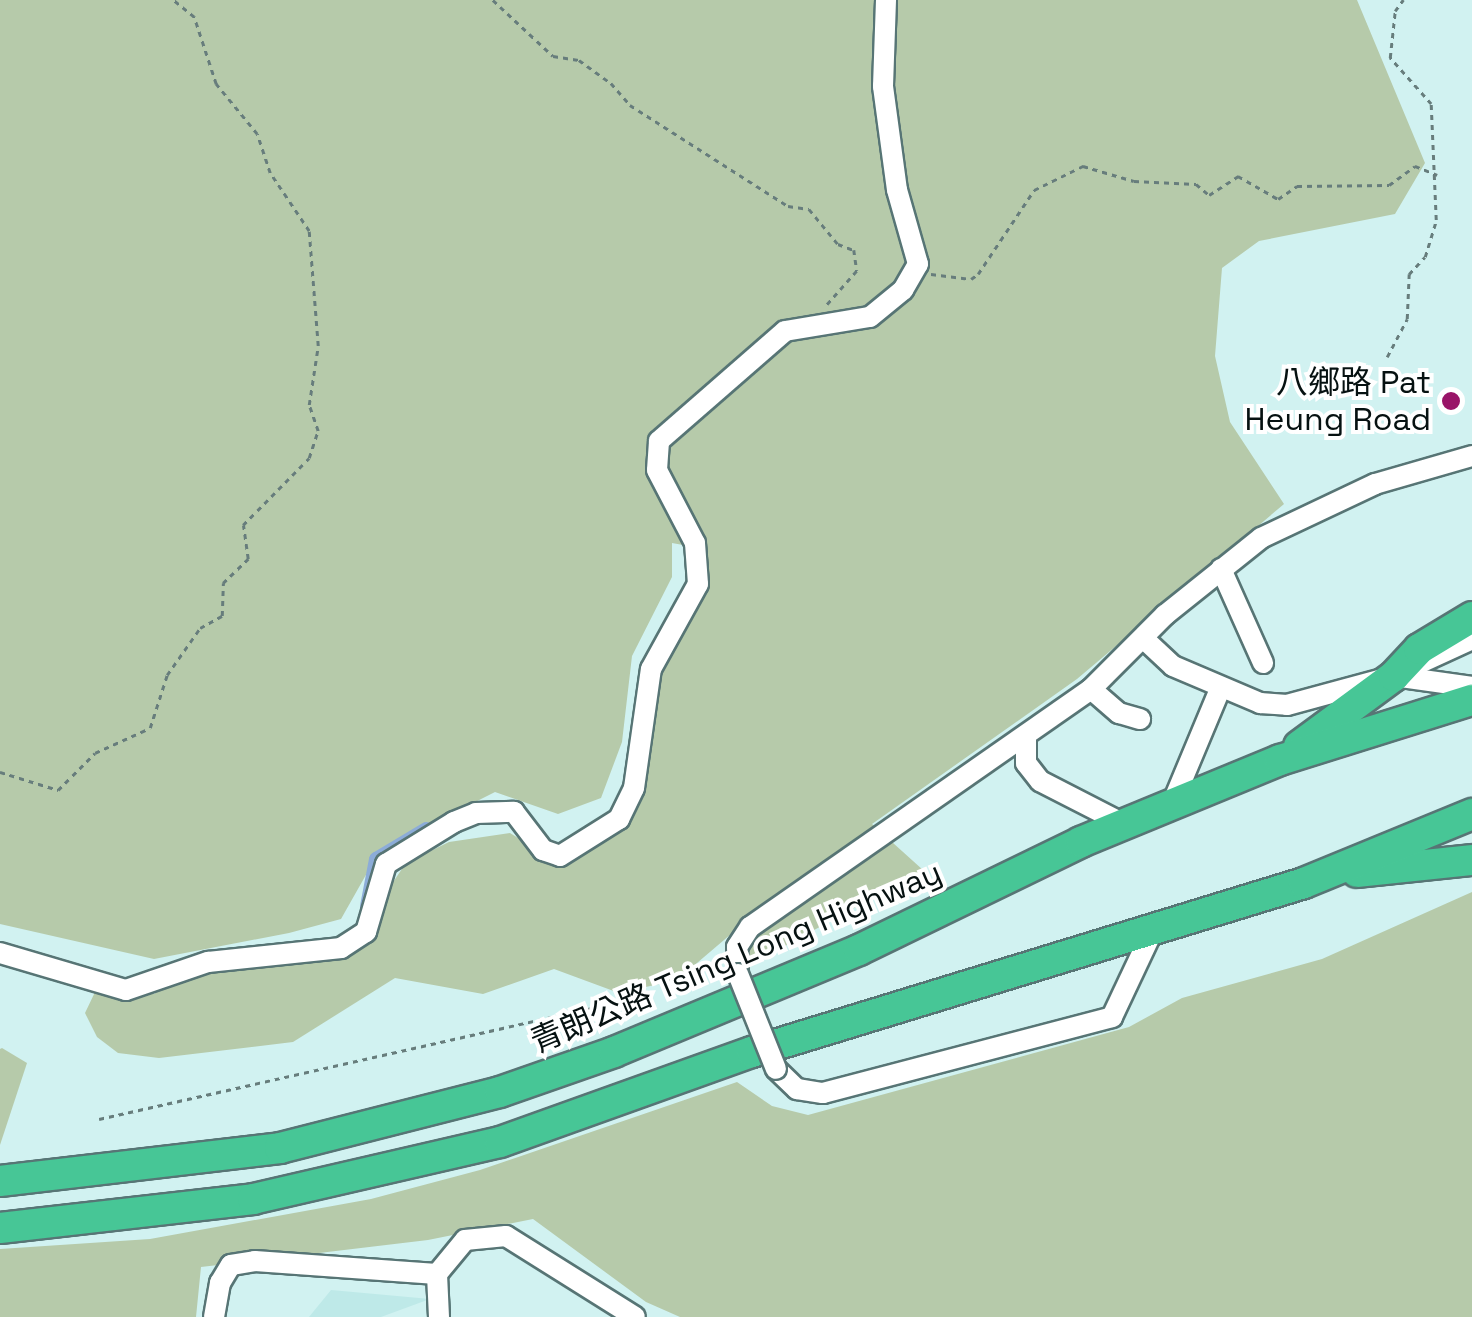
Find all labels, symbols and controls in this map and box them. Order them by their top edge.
place label: 八鄉路 Pat Heung Road [1245,364,1431,439]
marker: 八鄉路 Pat Heung Road [1440,390,1462,412]
street label: 青朗公路 Tsing Long Highway [525,853,947,1061]

